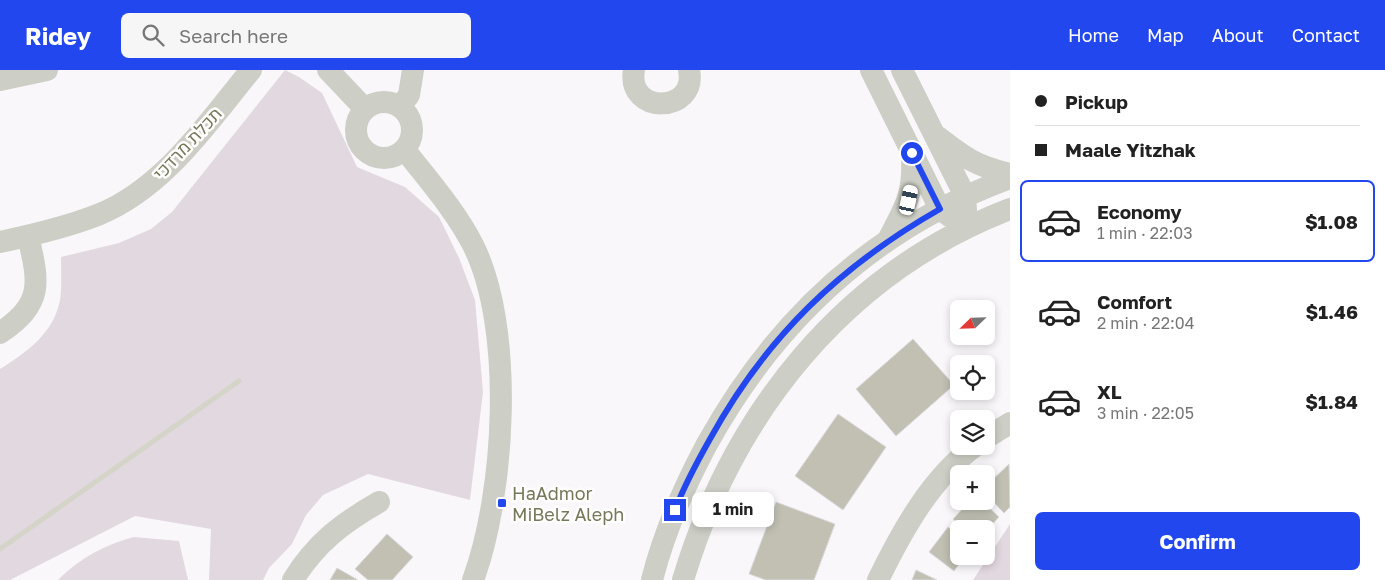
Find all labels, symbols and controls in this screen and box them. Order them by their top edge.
search box [121,13,471,58]
text: Ridey [25,21,91,50]
icon: search [139,21,167,49]
text: Search here [179,24,288,47]
text: Home [1068,24,1119,46]
text: Map [1147,24,1184,46]
text: About [1212,24,1264,46]
text: Contact [1292,24,1360,46]
text: Pickup [1065,90,1128,113]
street label: תכלת מרדכי [148,102,226,184]
text: Maale Yitzhak [1065,138,1196,161]
route start [901,142,923,164]
car [898,184,919,216]
icon: car [1037,199,1082,244]
text: Economy [1097,200,1182,223]
text: $1.08 [1305,210,1358,233]
text: 1 min · 22:03 [1097,223,1193,243]
icon: car [1037,289,1082,334]
text: Comfort [1097,290,1172,313]
north arrow [950,300,995,345]
map controls [950,300,995,565]
text: $1.46 [1305,300,1358,323]
text: 2 min · 22:04 [1097,313,1194,333]
button: locate [950,355,995,400]
icon: car [1037,379,1082,424]
text: XL [1097,380,1122,403]
text: $1.84 [1305,390,1358,413]
text: 3 min · 22:05 [1097,403,1194,423]
button: layers [950,410,995,455]
button: + [950,465,995,510]
place label: HaAdmor MiBelz Aleph [512,482,624,525]
callout: 1 min [692,492,775,528]
marker: HaAdmor MiBelz Aleph [496,497,508,509]
route end [664,499,686,521]
text: 1 min [713,499,753,519]
button: Confirm [1035,512,1360,570]
button: − [950,520,995,565]

